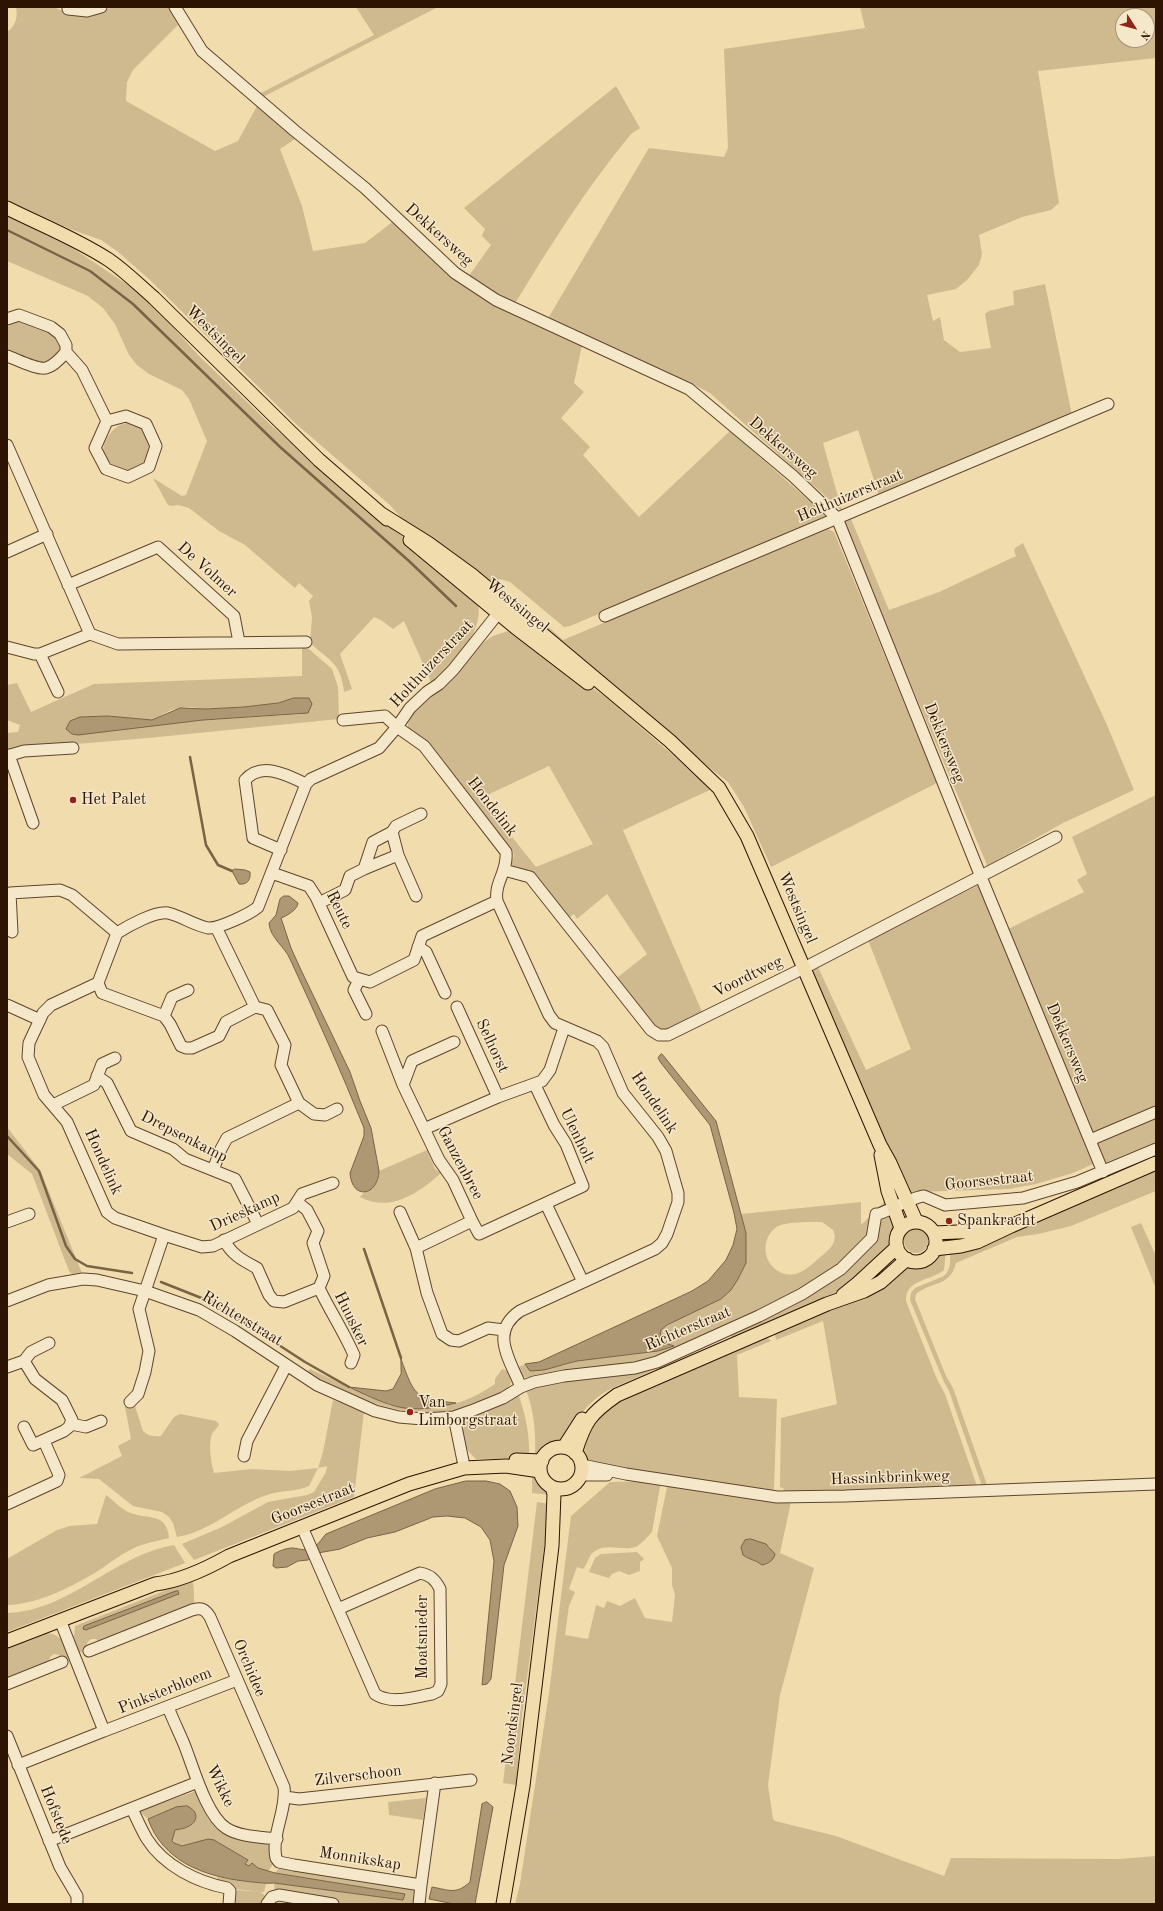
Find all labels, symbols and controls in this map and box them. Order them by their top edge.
north arrow [1115,8,1155,48]
text: N [1137,28,1151,41]
street label: Dekkersweg [401,199,477,271]
street label: Westsingel [181,301,249,369]
street label: Dekkersweg [745,413,821,483]
street label: Holthuizerstraat [794,465,906,527]
street label: De Volmer [173,538,241,602]
street label: Westsingel [482,575,552,637]
street label: Holthuizerstraat [386,616,478,712]
street label: Dekkersweg [919,700,969,786]
street label: Hondelink [463,773,521,841]
place label: Het Palet [81,790,146,810]
marker: Het Palet [68,795,78,805]
street label: Westsingel [773,869,821,947]
street label: Reute [322,888,356,932]
street label: Voordtweg [710,952,786,1002]
street label: Dekkersweg [1042,1000,1092,1086]
street label: Selhorst [471,1016,513,1076]
street label: Hondelink [626,1068,682,1138]
street label: Ulenholt [555,1105,599,1167]
street label: Drepsenkamp [137,1107,231,1167]
street label: Ganzenbree [433,1123,487,1203]
street label: Hondelink [80,1126,126,1198]
street label: Goorsestraat [944,1167,1034,1195]
street label: Drieskamp [207,1187,283,1237]
place label: Spankracht [957,1211,1036,1231]
marker: Spankracht [944,1216,954,1226]
street label: Richterstraat [198,1287,286,1351]
street label: Huusker [329,1288,373,1350]
street label: Richterstraat [642,1302,734,1356]
place label: Van Limborgstraat [418,1393,518,1431]
marker: Van Limborgstraat [405,1407,415,1417]
street label: Hassinkbrinkweg [830,1466,950,1490]
street label: Goorsestraat [268,1478,358,1530]
street label: Moatsnieder [413,1595,433,1679]
street label: Orchidee [228,1636,270,1700]
street label: Pinksterbloem [115,1664,215,1718]
street label: Noordsingel [498,1681,528,1767]
street label: Zilverschoon [313,1761,403,1791]
street label: Wikke [202,1762,238,1810]
street label: Hofstede [36,1783,76,1847]
street label: Monnikskap [318,1843,402,1875]

